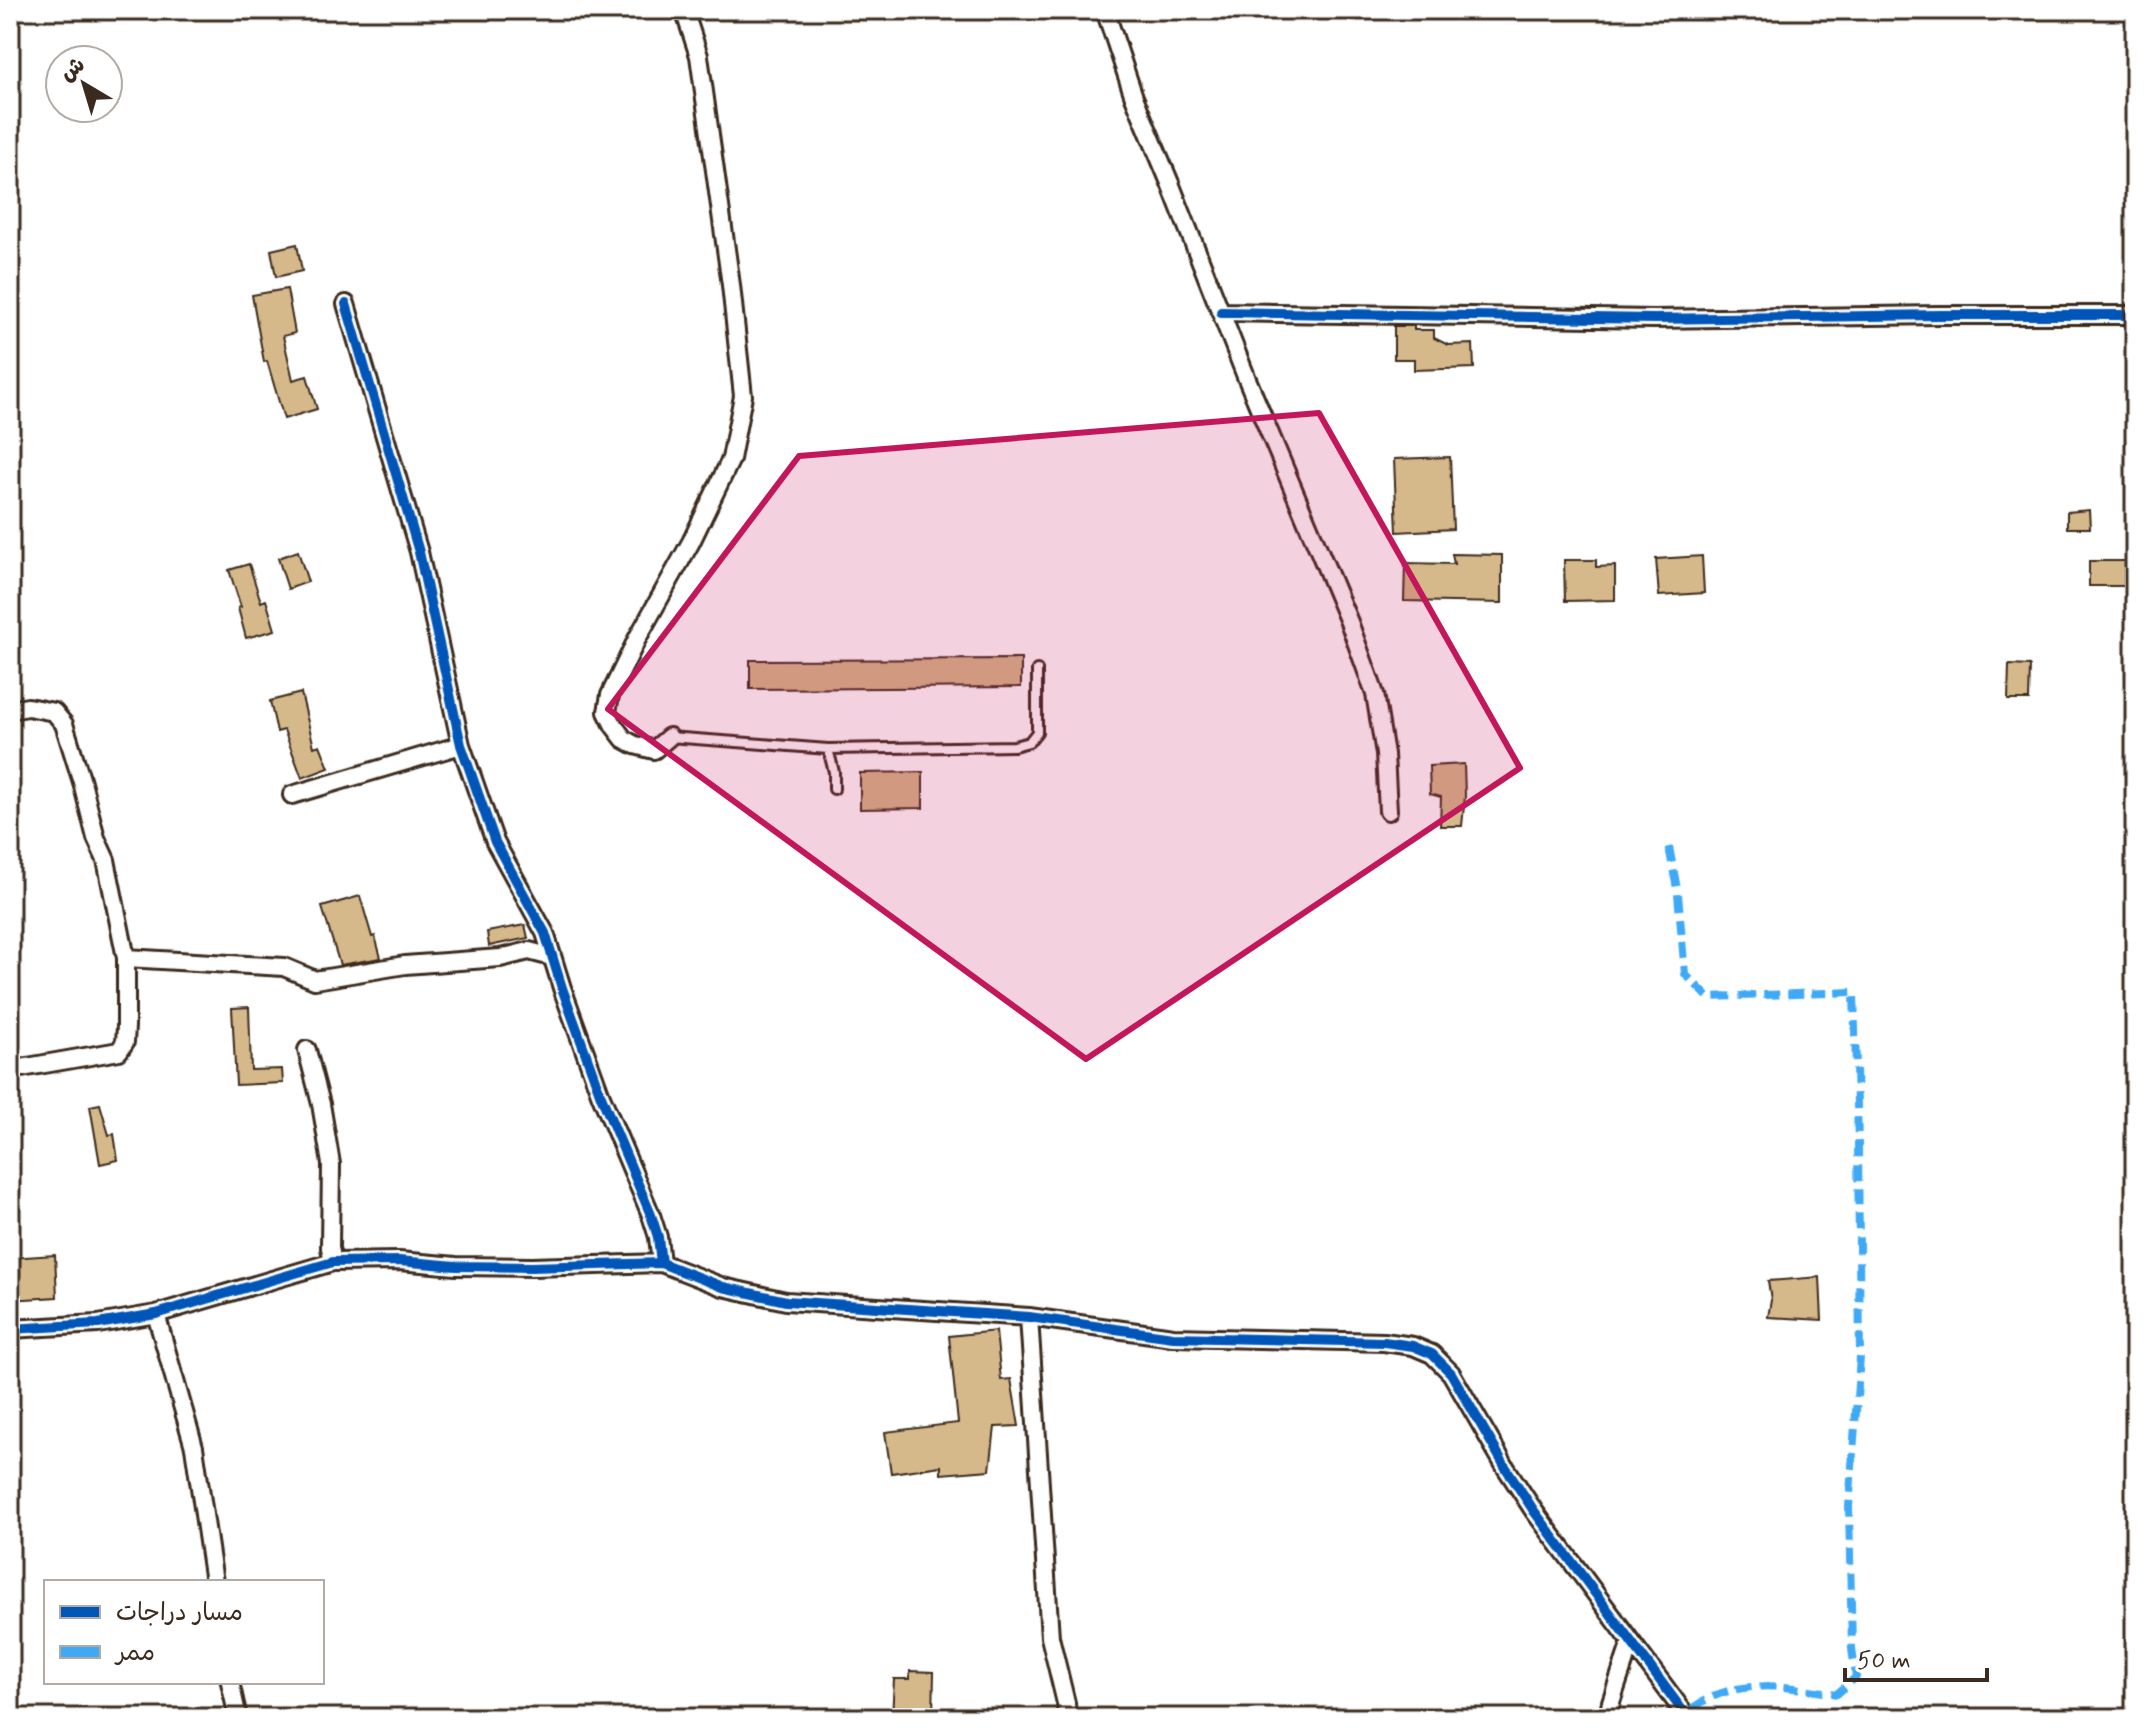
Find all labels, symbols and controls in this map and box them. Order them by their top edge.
north arrow [44,44,124,124]
text: ش [55,51,91,88]
legend [44,1580,324,1684]
text: مسار دراجات [116,1598,243,1629]
scale bar [1845,1632,1987,1682]
text: ممر [114,1638,155,1669]
text: 50 m [1857,1646,1911,1677]

